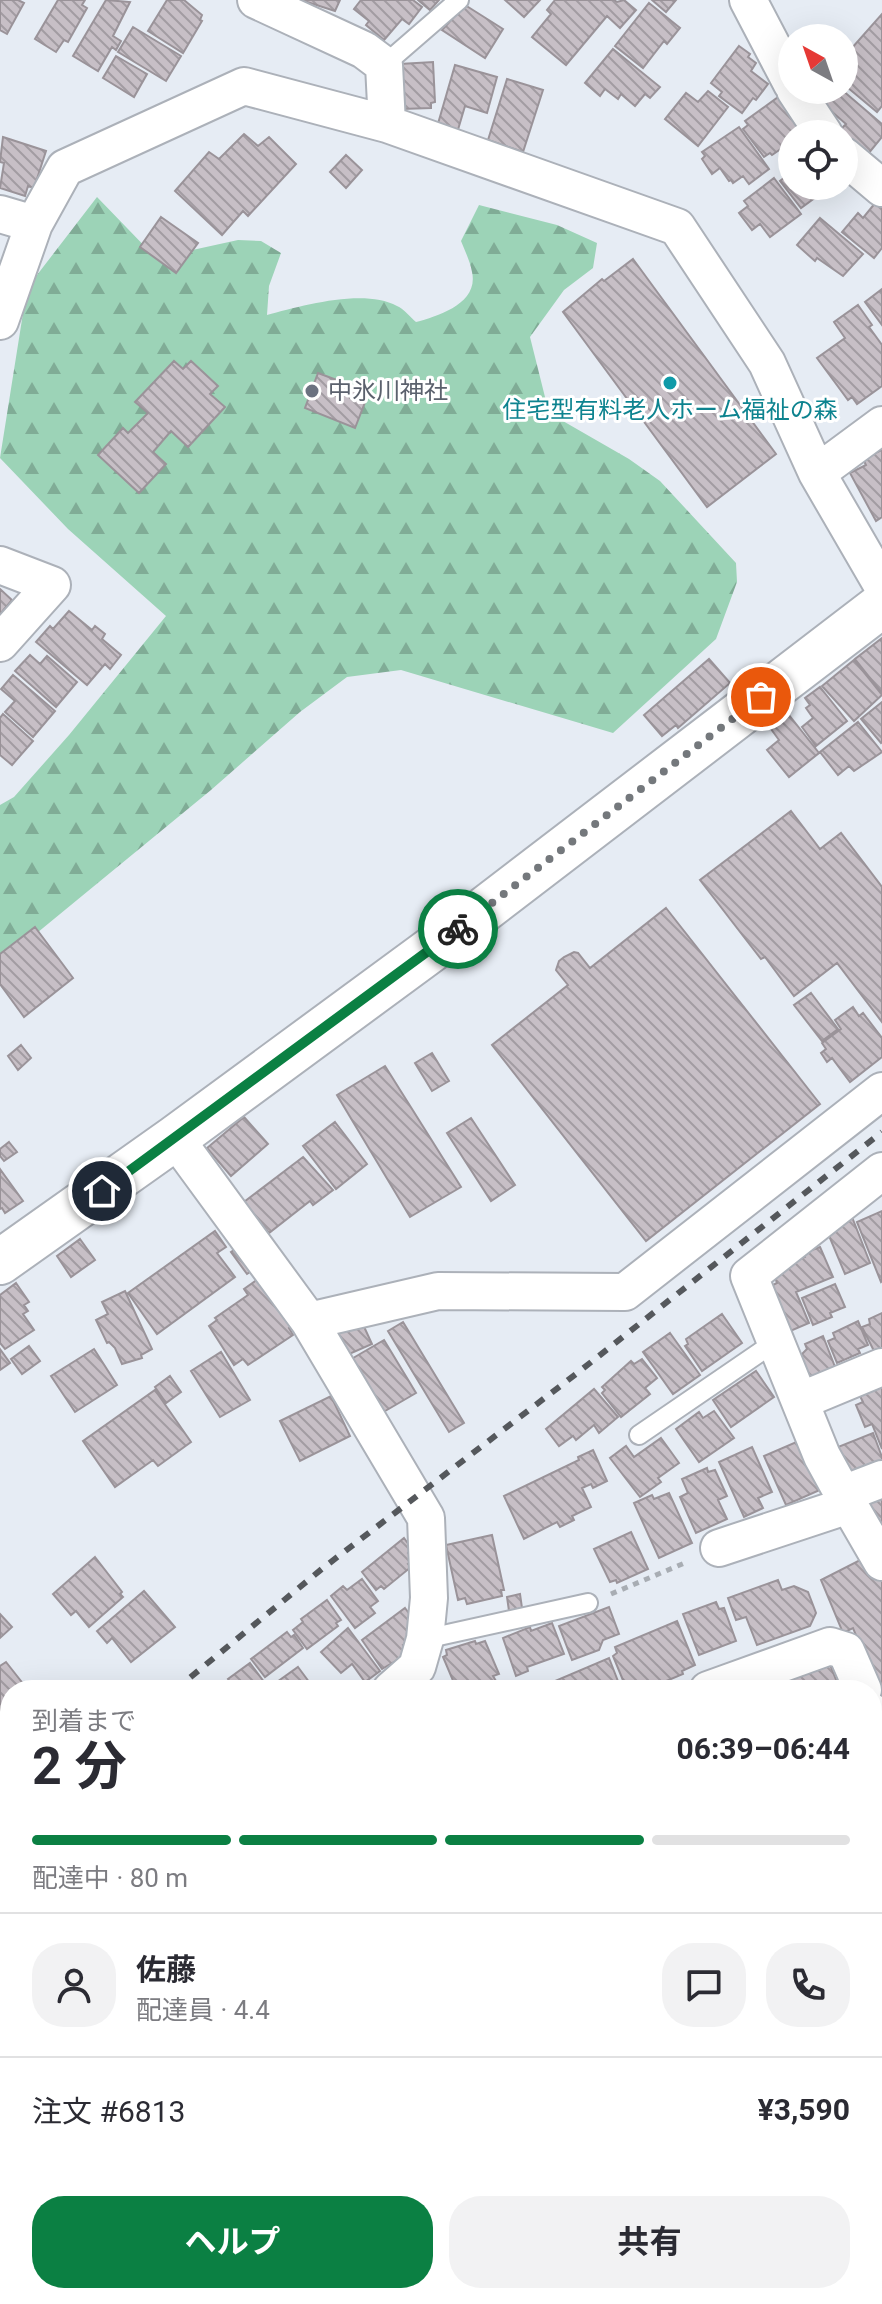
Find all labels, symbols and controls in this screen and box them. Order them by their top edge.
north arrow [778,24,858,104]
map controls [778,24,858,200]
button: locate [778,120,858,200]
marker: 住宅型有料老人ホーム福祉の森 [661,374,679,392]
place label: 中氷川神社 [328,377,448,405]
marker: 中氷川神社 [303,382,321,400]
place label: 住宅型有料老人ホーム福祉の森 [502,396,838,424]
pin [727,663,795,731]
icon: bag [739,675,783,719]
courier [418,889,498,969]
icon: bike [436,907,480,951]
pin [68,1157,136,1225]
icon: home [80,1169,124,1213]
text: 到着まで [32,1706,136,1736]
text: 06:39–06:44 [676,1731,850,1766]
text: 2 分 [32,1736,127,1797]
text: 配達中 · 80 m [32,1863,188,1893]
button: person [32,1943,116,2027]
button: chat [662,1943,746,2027]
button: phone [766,1943,850,2027]
text: 佐藤 [136,1952,196,1987]
text: 配達員 · 4.4 [136,1995,270,2025]
text: ¥3,590 [758,2092,850,2127]
text: 注文 #6813 [32,2094,185,2129]
button: ヘルプ [32,2196,433,2288]
button: 共有 [449,2196,850,2288]

